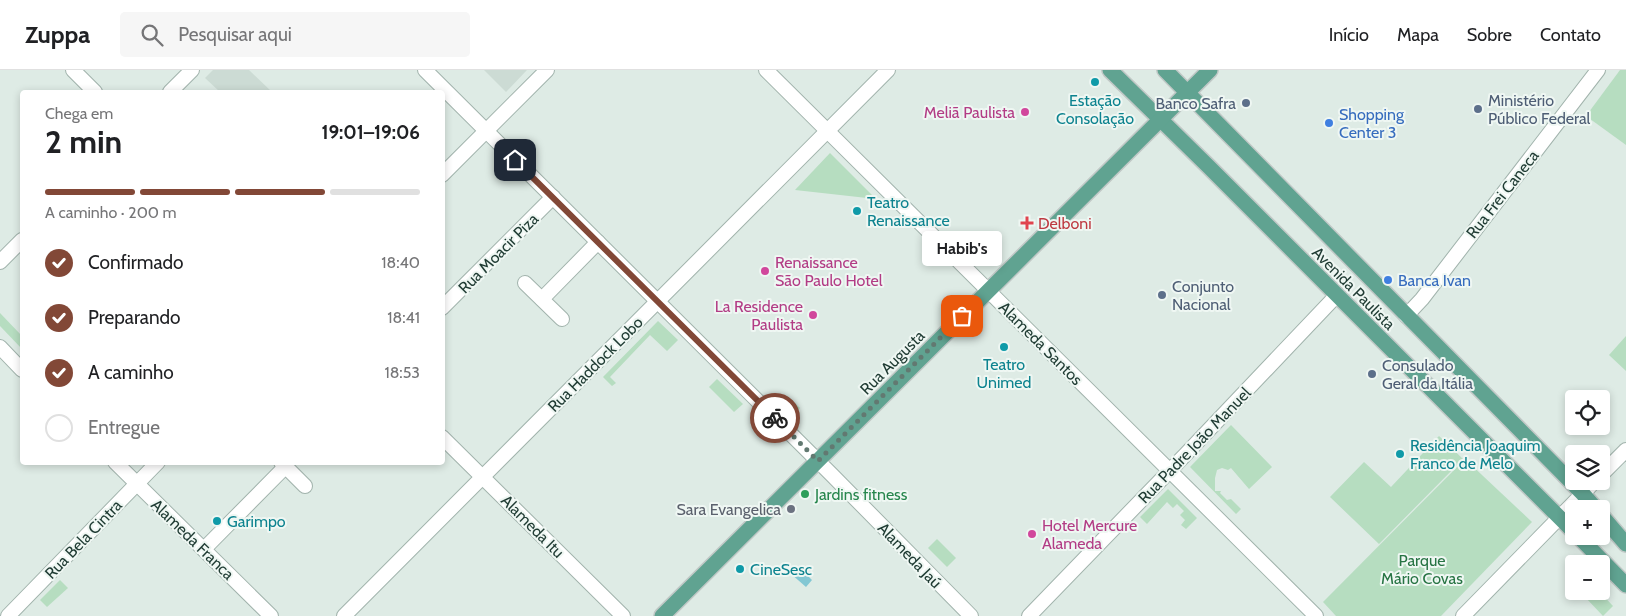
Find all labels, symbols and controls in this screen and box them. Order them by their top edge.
search box [120,12,470,57]
text: Zuppa [25,20,90,49]
icon: search [138,21,166,49]
text: Pesquisar aqui [178,23,292,46]
text: Início [1329,24,1369,46]
text: Mapa [1397,24,1439,46]
text: Sobre [1467,24,1512,46]
text: Contato [1540,24,1601,46]
marker: Estação Consolação [1089,76,1101,88]
place label: Estação Consolação [1056,91,1134,128]
place label: Ministério Público Federal [1488,91,1591,128]
place label: Banco Safra [1155,94,1236,113]
marker: Banco Safra [1240,97,1252,109]
place label: Meliã Paulista [924,103,1015,122]
marker: Ministério Público Federal [1472,103,1484,115]
text: Chega em [45,104,113,123]
place label: Shopping Center 3 [1339,105,1405,142]
marker: Meliã Paulista [1019,106,1031,118]
marker: Shopping Center 3 [1323,117,1335,129]
text: 19:01–19:06 [321,121,420,144]
text: 2 min [45,122,122,161]
pin [494,139,536,181]
icon: home [501,146,529,174]
street label: Rua Frei Caneca [1462,146,1543,242]
place label: Teatro Renaissance [867,193,950,230]
text: A caminho · 200 m [45,203,177,222]
marker: Teatro Renaissance [851,205,863,217]
street label: Rua Moacir Piza [454,209,543,297]
place label: Delboni [1038,214,1092,233]
marker: Delboni [1020,216,1034,230]
callout: Habib's [922,231,1002,266]
text: Habib's [937,239,987,258]
street label: Avenida Paulista [1308,243,1399,334]
icon: check [45,249,73,277]
text: Confirmado [88,251,184,274]
text: 18:40 [381,253,420,272]
place label: Renaissance São Paulo Hotel [775,253,883,290]
marker: Renaissance São Paulo Hotel [759,265,771,277]
place label: Banca Ivan [1398,271,1471,290]
marker: Banca Ivan [1382,274,1394,286]
place label: Conjunto Nacional [1172,277,1234,314]
marker: Conjunto Nacional [1156,289,1168,301]
pin [941,295,983,337]
place label: La Residence Paulista [715,297,803,334]
street label: Alameda Santos [995,298,1087,389]
icon: bag [948,302,976,330]
icon: check [45,304,73,332]
text: Preparando [88,306,181,329]
text: 18:41 [387,308,420,327]
marker: La Residence Paulista [807,309,819,321]
street label: Rua Haddock Lobo [544,313,647,416]
street label: Rua Augusta [856,326,929,398]
marker: Teatro Unimed [998,341,1010,353]
place label: Teatro Unimed [977,355,1031,392]
place label: Consulado Geral da Itália [1382,356,1473,393]
icon: check [45,359,73,387]
text: A caminho [88,361,174,384]
text: 18:53 [384,363,420,382]
marker: Consulado Geral da Itália [1366,368,1378,380]
street label: Rua Padre João Manuel [1134,383,1255,507]
map controls [1565,390,1610,600]
button: locate [1565,390,1610,435]
courier [750,393,800,443]
icon: bike [761,404,789,432]
text: Entregue [88,416,160,439]
place label: Residência Joaquim Franco de Melo [1410,436,1541,473]
button: layers [1565,445,1610,490]
marker: Residência Joaquim Franco de Melo [1394,448,1406,460]
place label: Jardins fitness [814,485,908,504]
marker: Jardins fitness [799,488,811,500]
street label: Alameda Itu [497,491,568,562]
street label: Alameda Franca [147,495,238,584]
street label: Rua Bela Cintra [41,496,126,583]
place label: Sara Evangelica [676,500,781,519]
button: + [1565,500,1610,545]
marker: Sara Evangelica [785,503,797,515]
place label: Garimpo [227,512,286,531]
marker: Garimpo [211,515,223,527]
place label: Hotel Mercure Alameda [1042,516,1137,553]
street label: Alameda Jaú [874,519,946,592]
marker: Hotel Mercure Alameda [1026,528,1038,540]
park label: Parque Mário Covas [1381,551,1463,588]
button: − [1565,555,1610,600]
place label: CineSesc [750,560,812,579]
marker: CineSesc [734,563,746,575]

